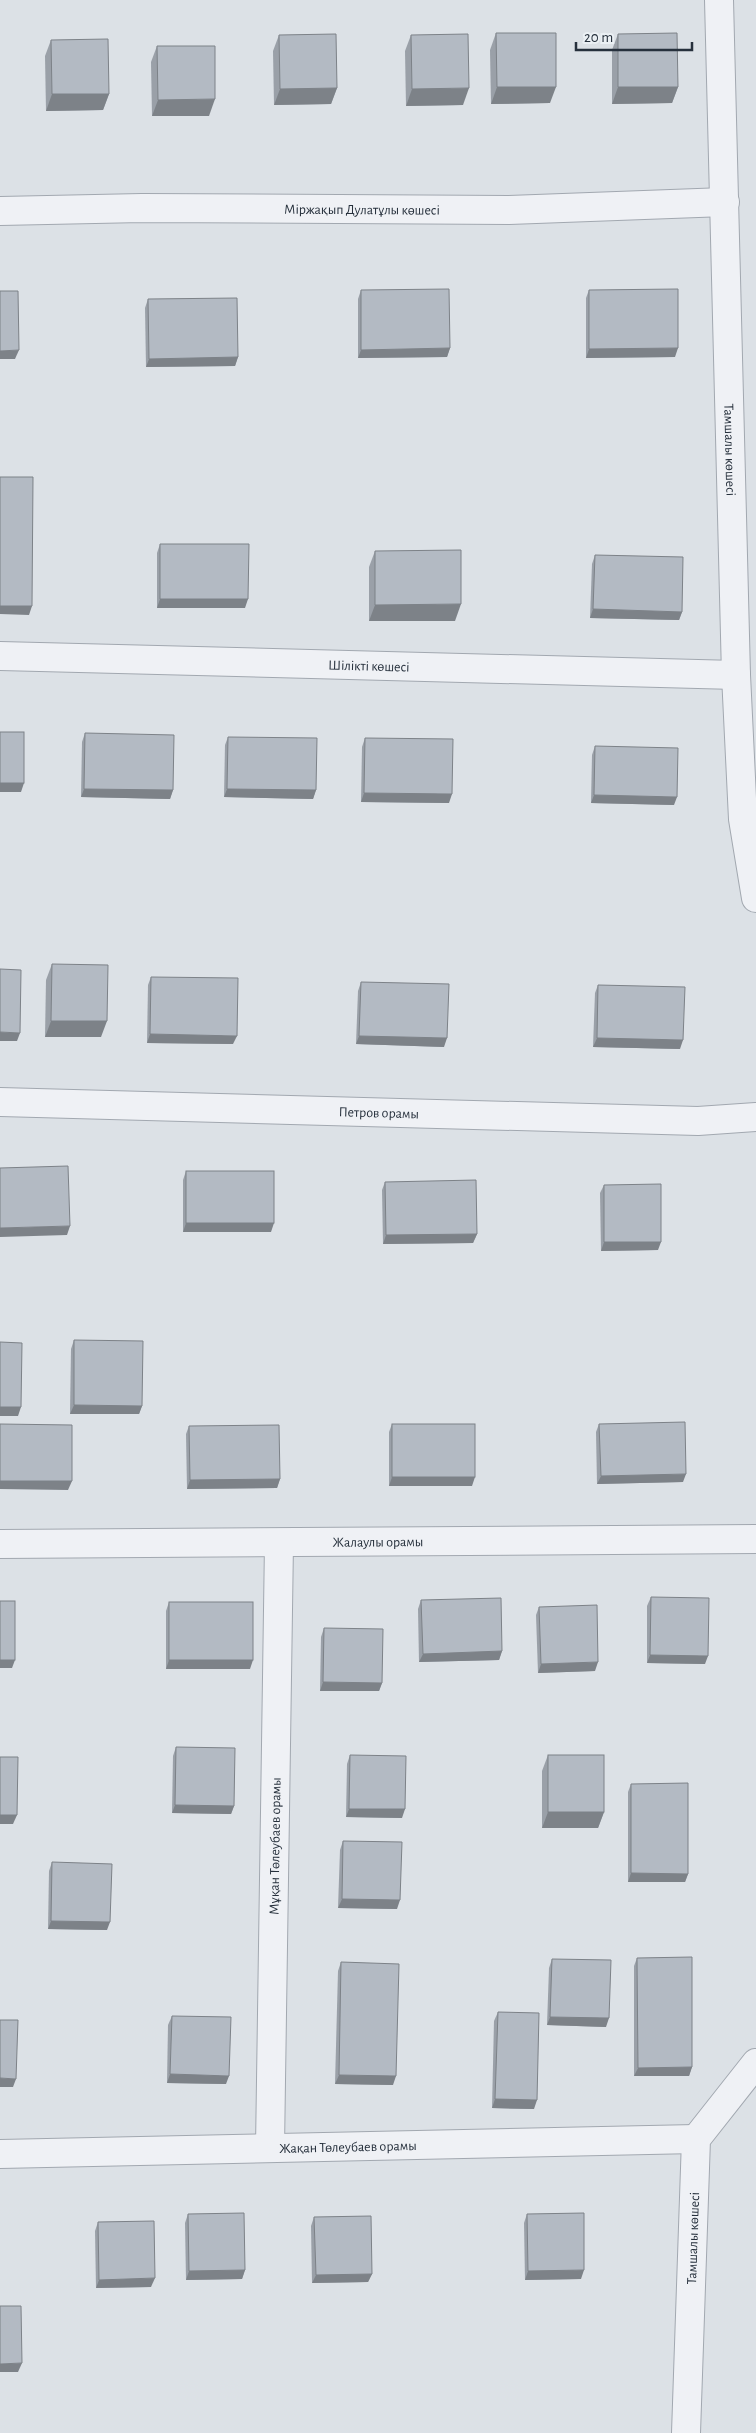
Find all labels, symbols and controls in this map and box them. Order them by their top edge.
scale bar [576,20,692,52]
text: 20 m [584,30,613,45]
street label: Міржақып Дулатұлы көшесі [284,203,440,218]
street label: Тамшалы көшесі [721,404,737,496]
street label: Шілікті көшесі [328,658,410,675]
street label: Петров орамы [338,1105,419,1121]
street label: Жалаулы орамы [332,1535,424,1550]
street label: Мұқан Төлеубаев орамы [267,1777,284,1915]
street label: Жақан Төлеубаев орамы [279,2139,417,2156]
street label: Тамшалы көшесі [685,2192,702,2285]

